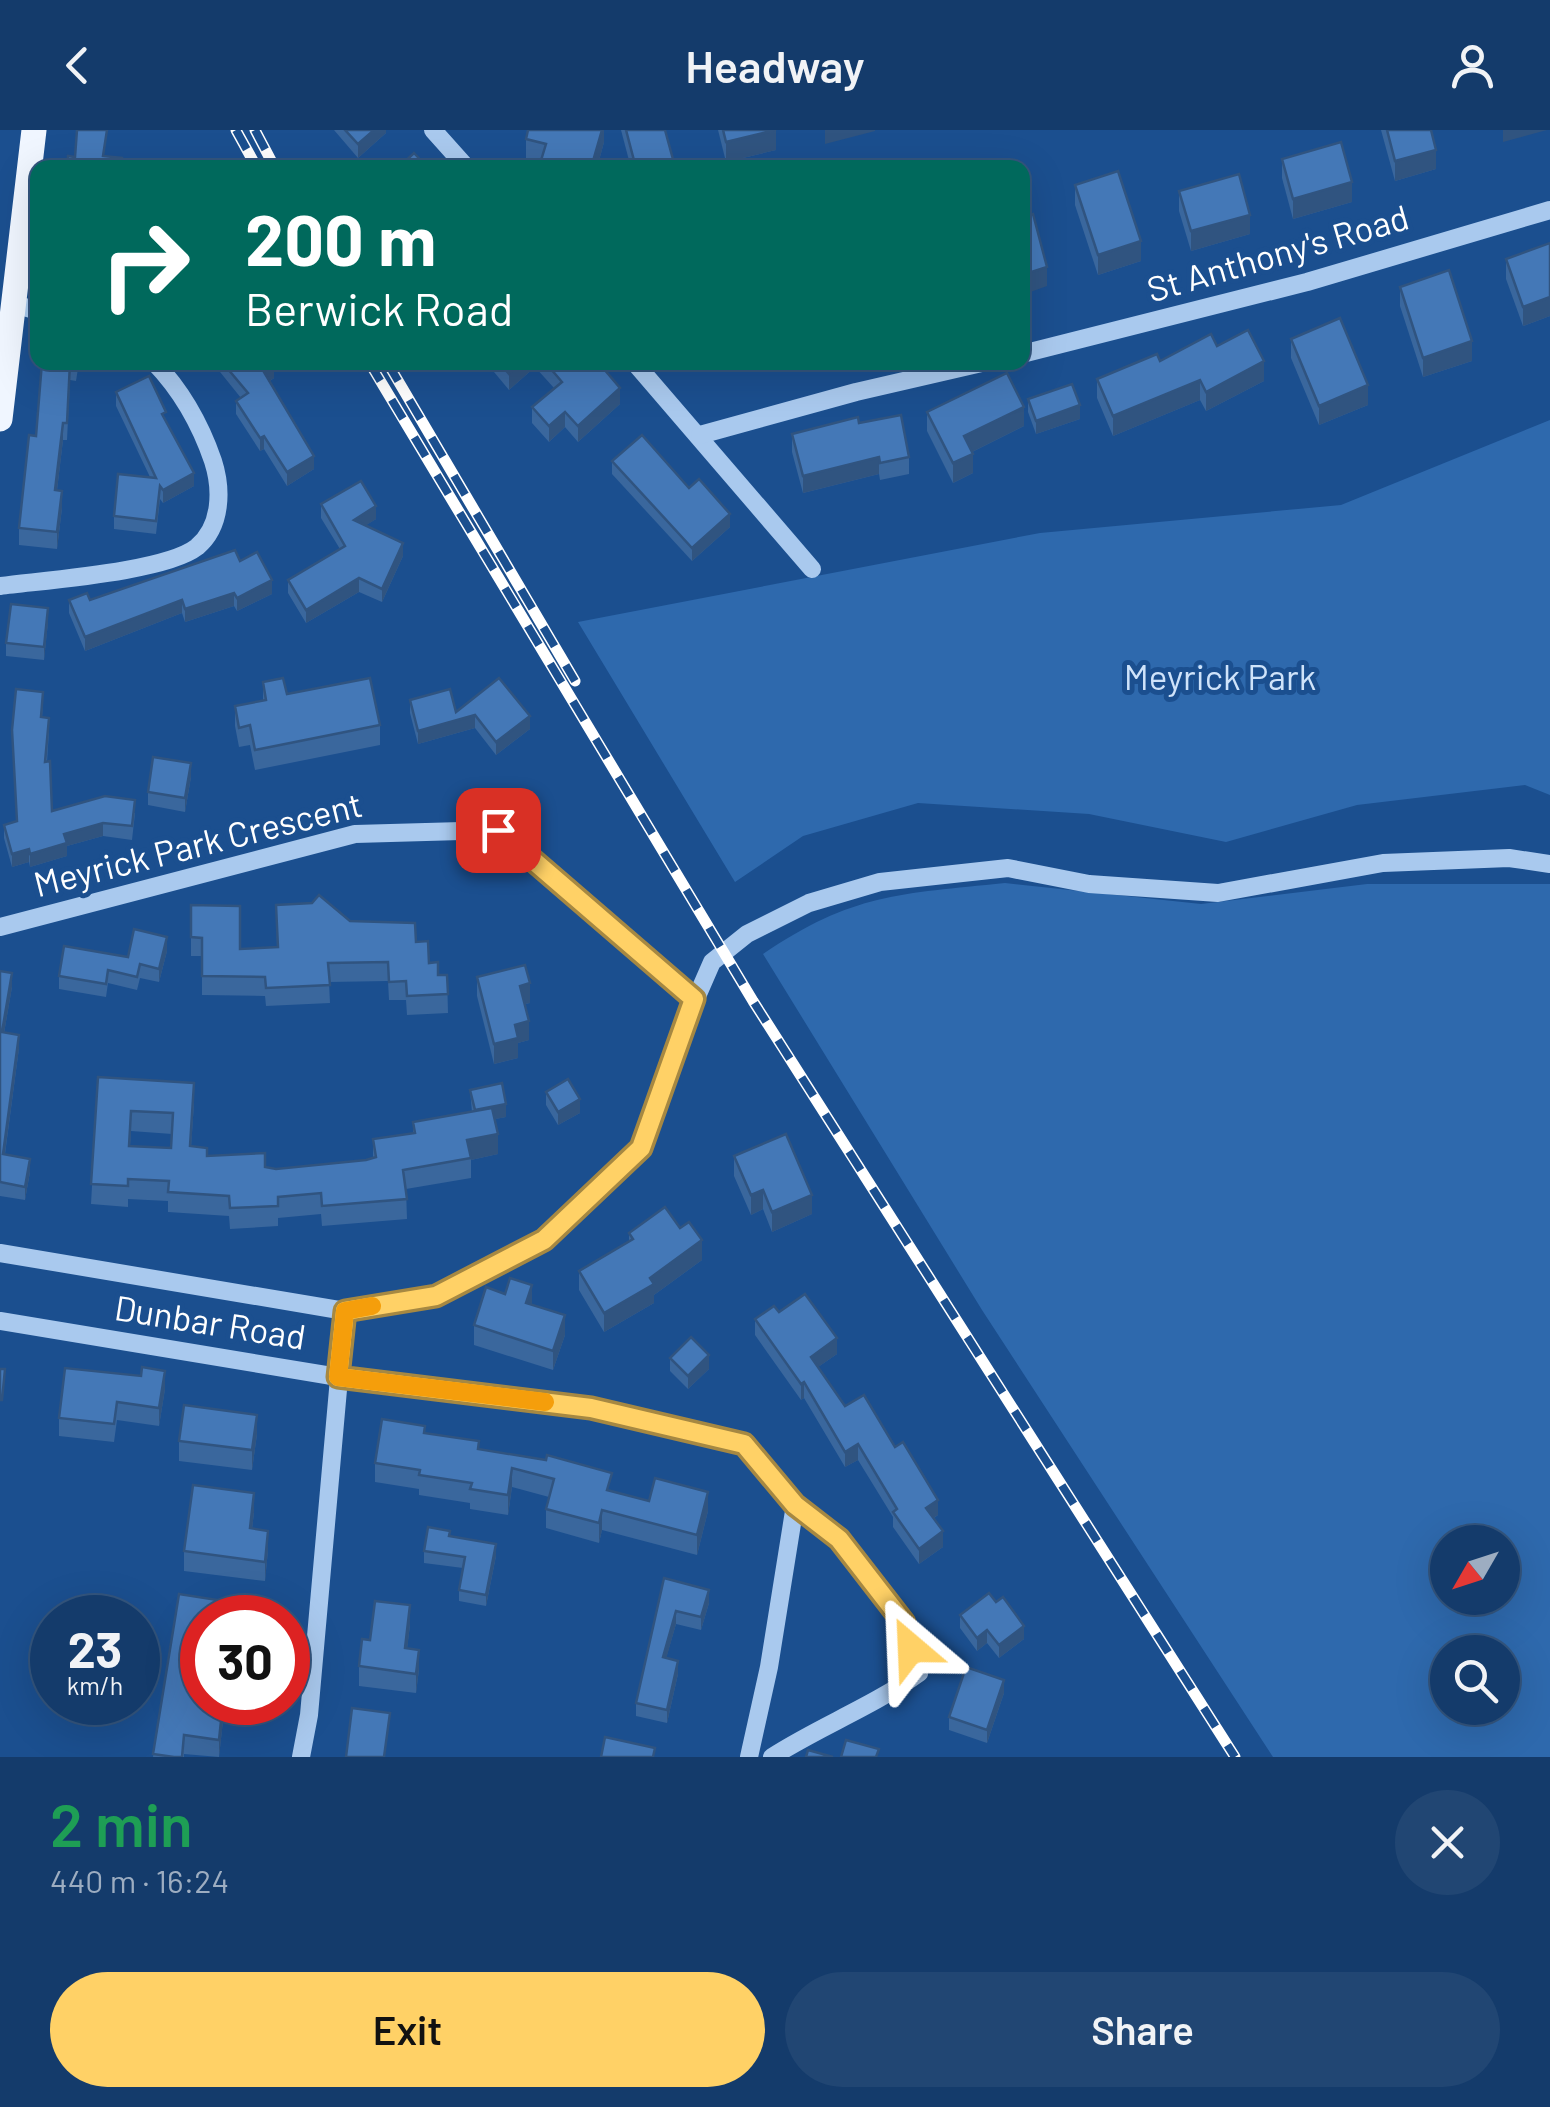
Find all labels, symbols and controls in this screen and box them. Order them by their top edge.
icon: back [50,38,105,93]
text: Headway [685,38,865,92]
icon: person [1445,38,1500,93]
street label: St Anthony's Road [1142,195,1413,310]
text: 200 m [245,196,436,280]
icon: right [80,200,210,330]
text: Berwick Road [245,281,513,335]
park label: Meyrick Park [1124,655,1316,697]
street label: Meyrick Park Crescent [29,782,366,904]
pin [456,788,541,873]
icon: arrive [471,803,526,858]
street label: Dunbar Road [112,1285,309,1357]
north arrow [1430,1525,1520,1615]
map controls [1430,1525,1520,1725]
speed limit sign: 30 [180,1595,310,1725]
position arrow [859,1596,963,1700]
text: 23 [68,1618,122,1678]
button: search [1430,1635,1520,1725]
text: km/h [67,1670,123,1700]
text: 2 min [50,1787,193,1859]
button: close [1395,1790,1500,1895]
text: 440 m · 16:24 [50,1861,229,1899]
button: Exit [50,1972,765,2087]
button: Share [785,1972,1500,2087]

